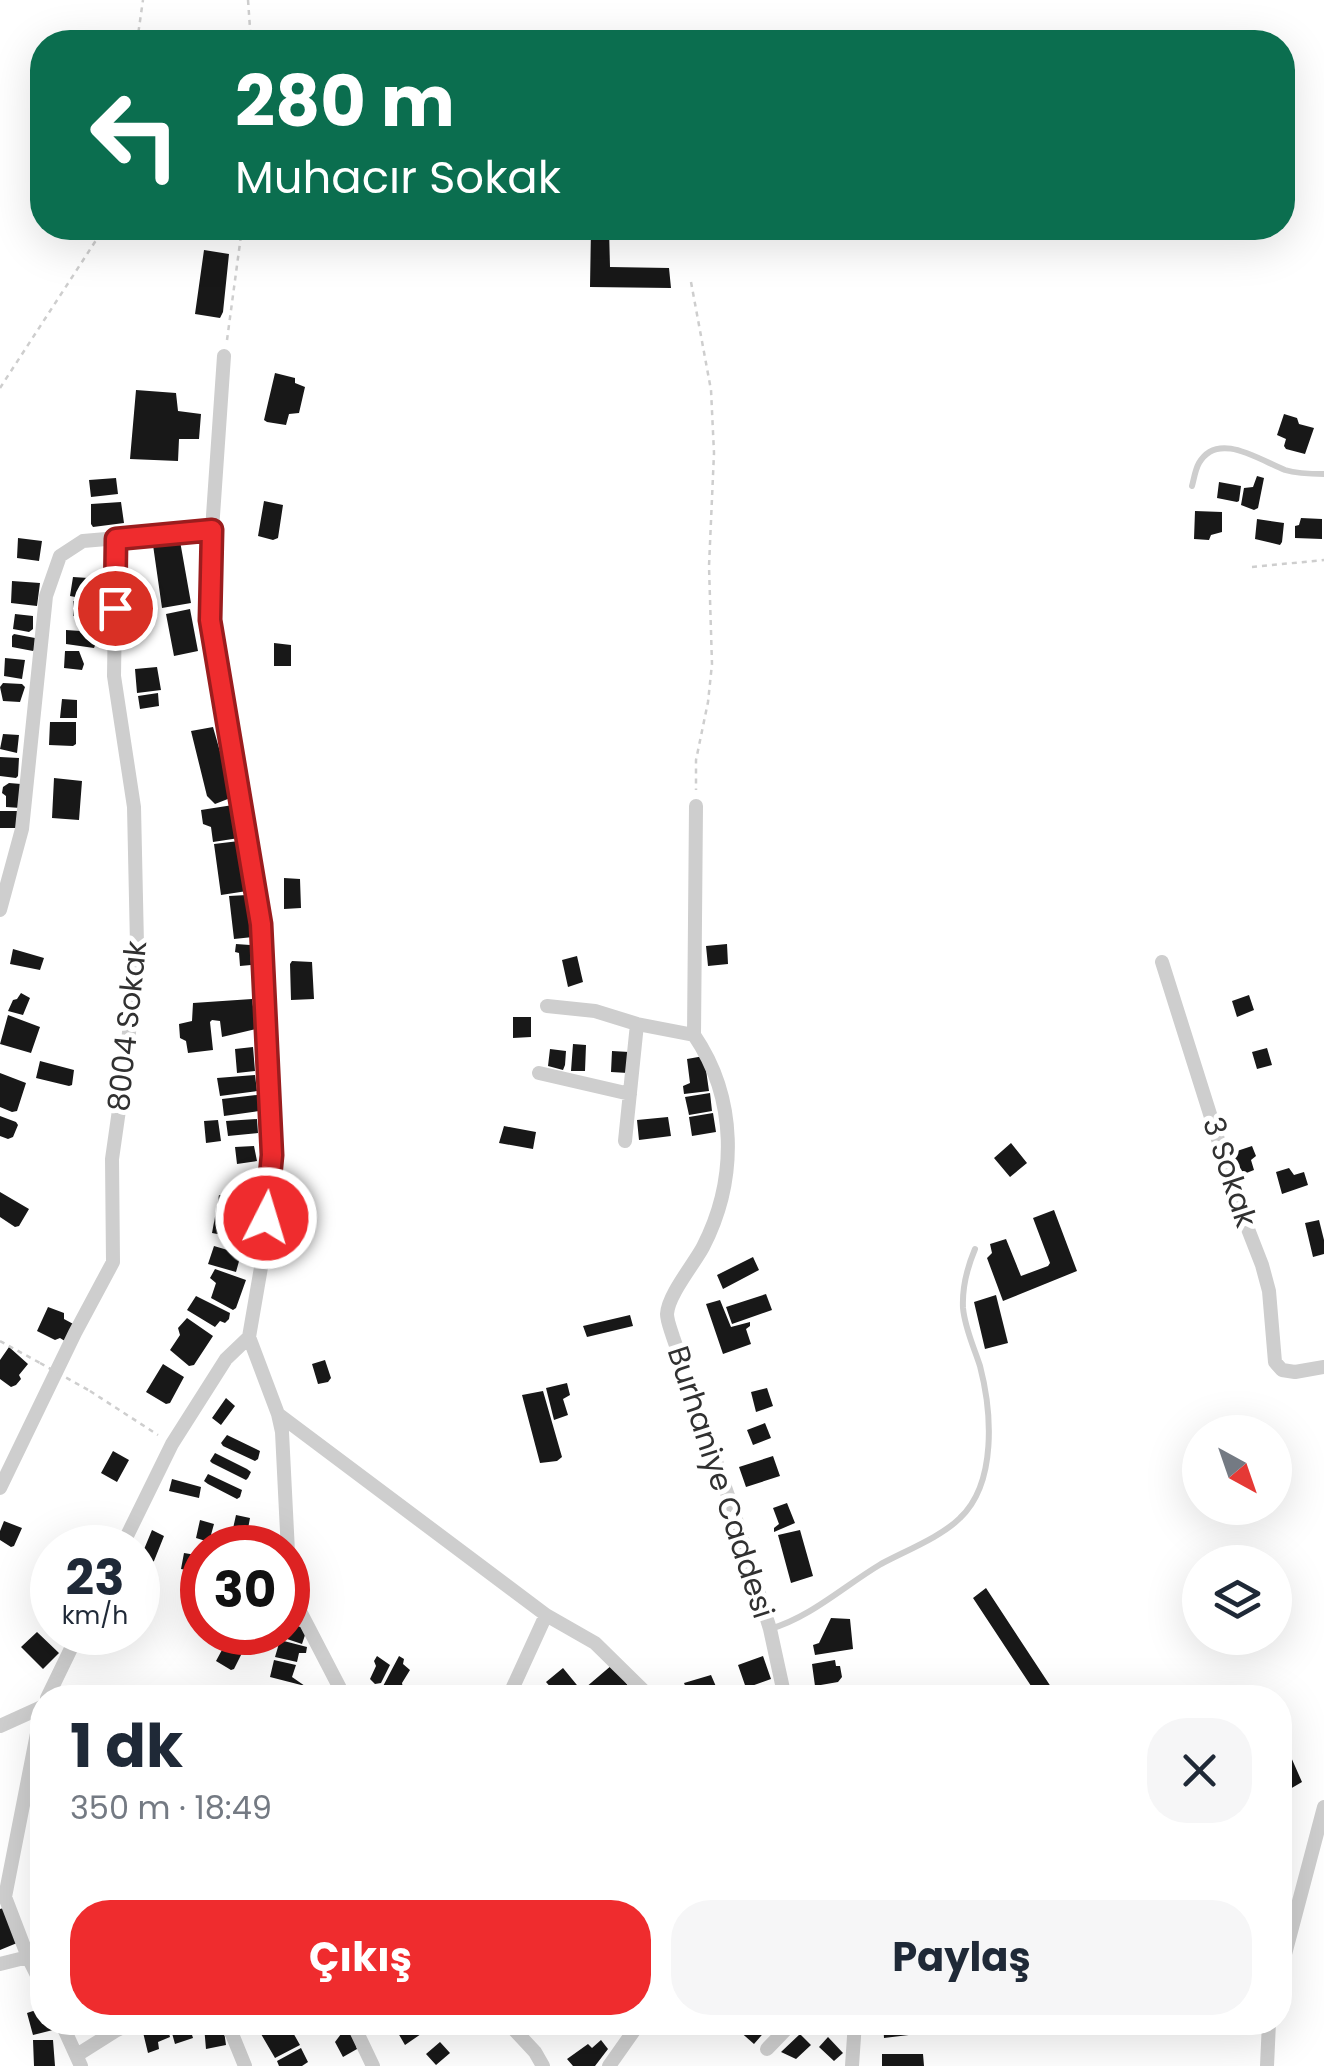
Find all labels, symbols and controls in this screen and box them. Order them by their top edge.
text: 280 m [235,52,455,151]
icon: left [70,70,200,200]
text: Muhacır Sokak [235,146,561,209]
pin [73,566,158,651]
icon: arrive [88,581,143,636]
street label: 8004 Sokak [97,938,157,1114]
street label: 3 Sokak [1192,1111,1268,1233]
position arrow [214,1166,318,1270]
street label: Burhaniye Caddesi [657,1340,785,1624]
north arrow [1182,1415,1292,1525]
map controls [1182,1415,1292,1655]
speed limit sign: 30 [180,1525,310,1655]
text: 23 [66,1542,124,1613]
button: layers [1182,1545,1292,1655]
text: km/h [62,1598,128,1633]
text: 1 dk [70,1704,183,1788]
button: close [1147,1718,1252,1823]
text: 350 m · 18:49 [70,1785,272,1830]
button: Çıkış [70,1900,651,2015]
button: Paylaş [671,1900,1252,2015]

